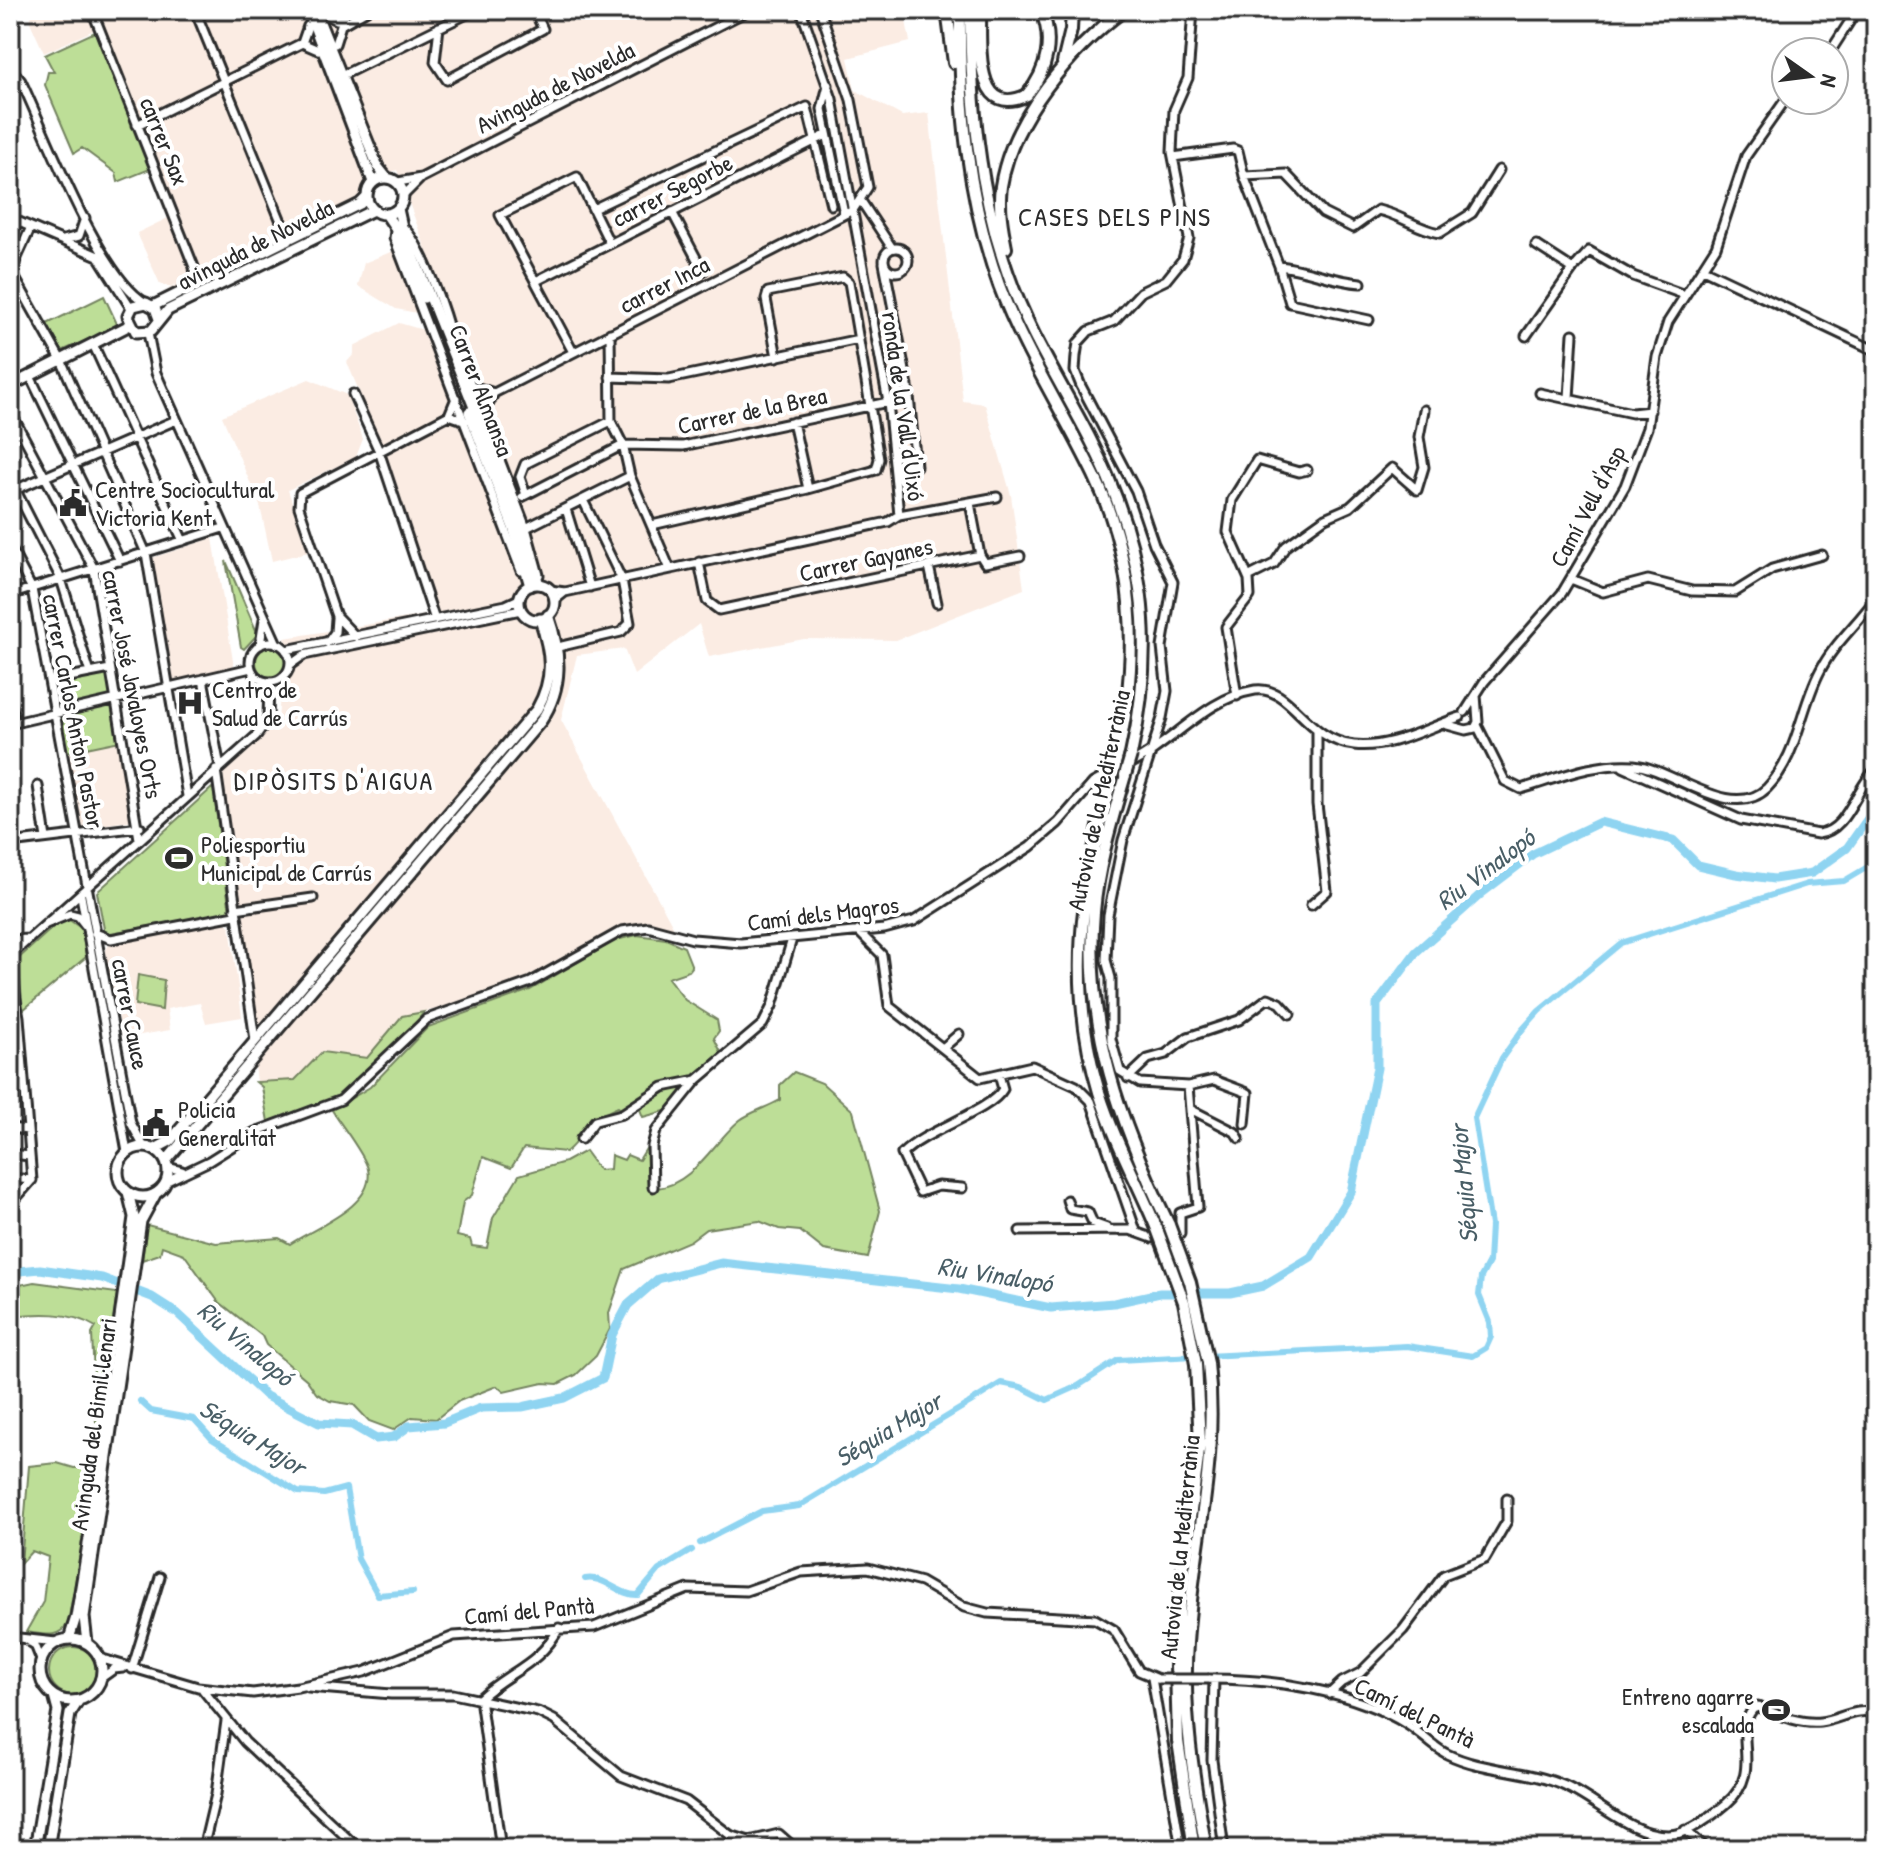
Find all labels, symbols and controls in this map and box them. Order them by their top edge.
street label: Avinguda de Novelda [471,33,639,141]
north arrow [1770,36,1850,116]
text: N [1813,72,1845,90]
street label: carrer Sax [133,92,197,190]
street label: carrer Segorbe [606,146,738,234]
street label: avinguda de Novelda [172,191,338,297]
district label: CASES DELS PINS [1018,199,1212,234]
street label: carrer Inca [614,248,714,320]
street label: ronda de la Vall d'Uixó [875,309,933,503]
street label: Carrer Almansa [442,320,522,460]
street label: Carrer de la Brea [675,379,829,441]
street label: Camí Vell d'Asp [1542,440,1632,572]
place label: Centre Sociocultural Victoria Kent [95,473,275,533]
public building icon: Centre Sociocultural Victoria Kent [58,488,88,518]
street label: Carrer Gayanes [796,529,936,589]
street label: carrer José Javaloyes Orts [95,567,171,801]
street label: carrer Carlos Anton Pastor [36,591,112,831]
place label: Centro de Salud de Carrús [212,673,348,733]
street label: Autovia de la Mediterrània [1059,687,1137,913]
hospital icon: Centro de Salud de Carrús [175,688,205,718]
district label: DIPÒSITS D'AIGUA [234,763,434,798]
water label: Riu Vinalopó [1428,819,1544,918]
place label: Poliesportiu Municipal de Carrús [201,828,372,888]
sports icon: Poliesportiu Municipal de Carrús [164,843,194,873]
street label: Camí dels Magros [745,888,901,938]
street label: carrer Cauce [105,956,158,1073]
place label: Policia Generalitat [178,1093,277,1153]
public building icon: Policia Generalitat [141,1108,171,1138]
water label: Séquia Major [1440,1120,1487,1245]
water label: Riu Vinalopó [935,1248,1057,1302]
water label: Riu Vinalopó [190,1293,303,1396]
street label: Avinguda del Bimil·lenari [62,1316,124,1532]
water label: Séquia Major [828,1382,951,1475]
water label: Séquia Major [193,1391,315,1486]
street label: Autovia de la Mediterrània [1151,1434,1207,1660]
street label: Camí del Pantà [463,1588,595,1632]
street label: Camí del Pantà [1350,1669,1480,1755]
place label: Entreno agarre escalada [1622,1680,1754,1740]
sports icon: Entreno agarre escalada [1761,1695,1791,1725]

